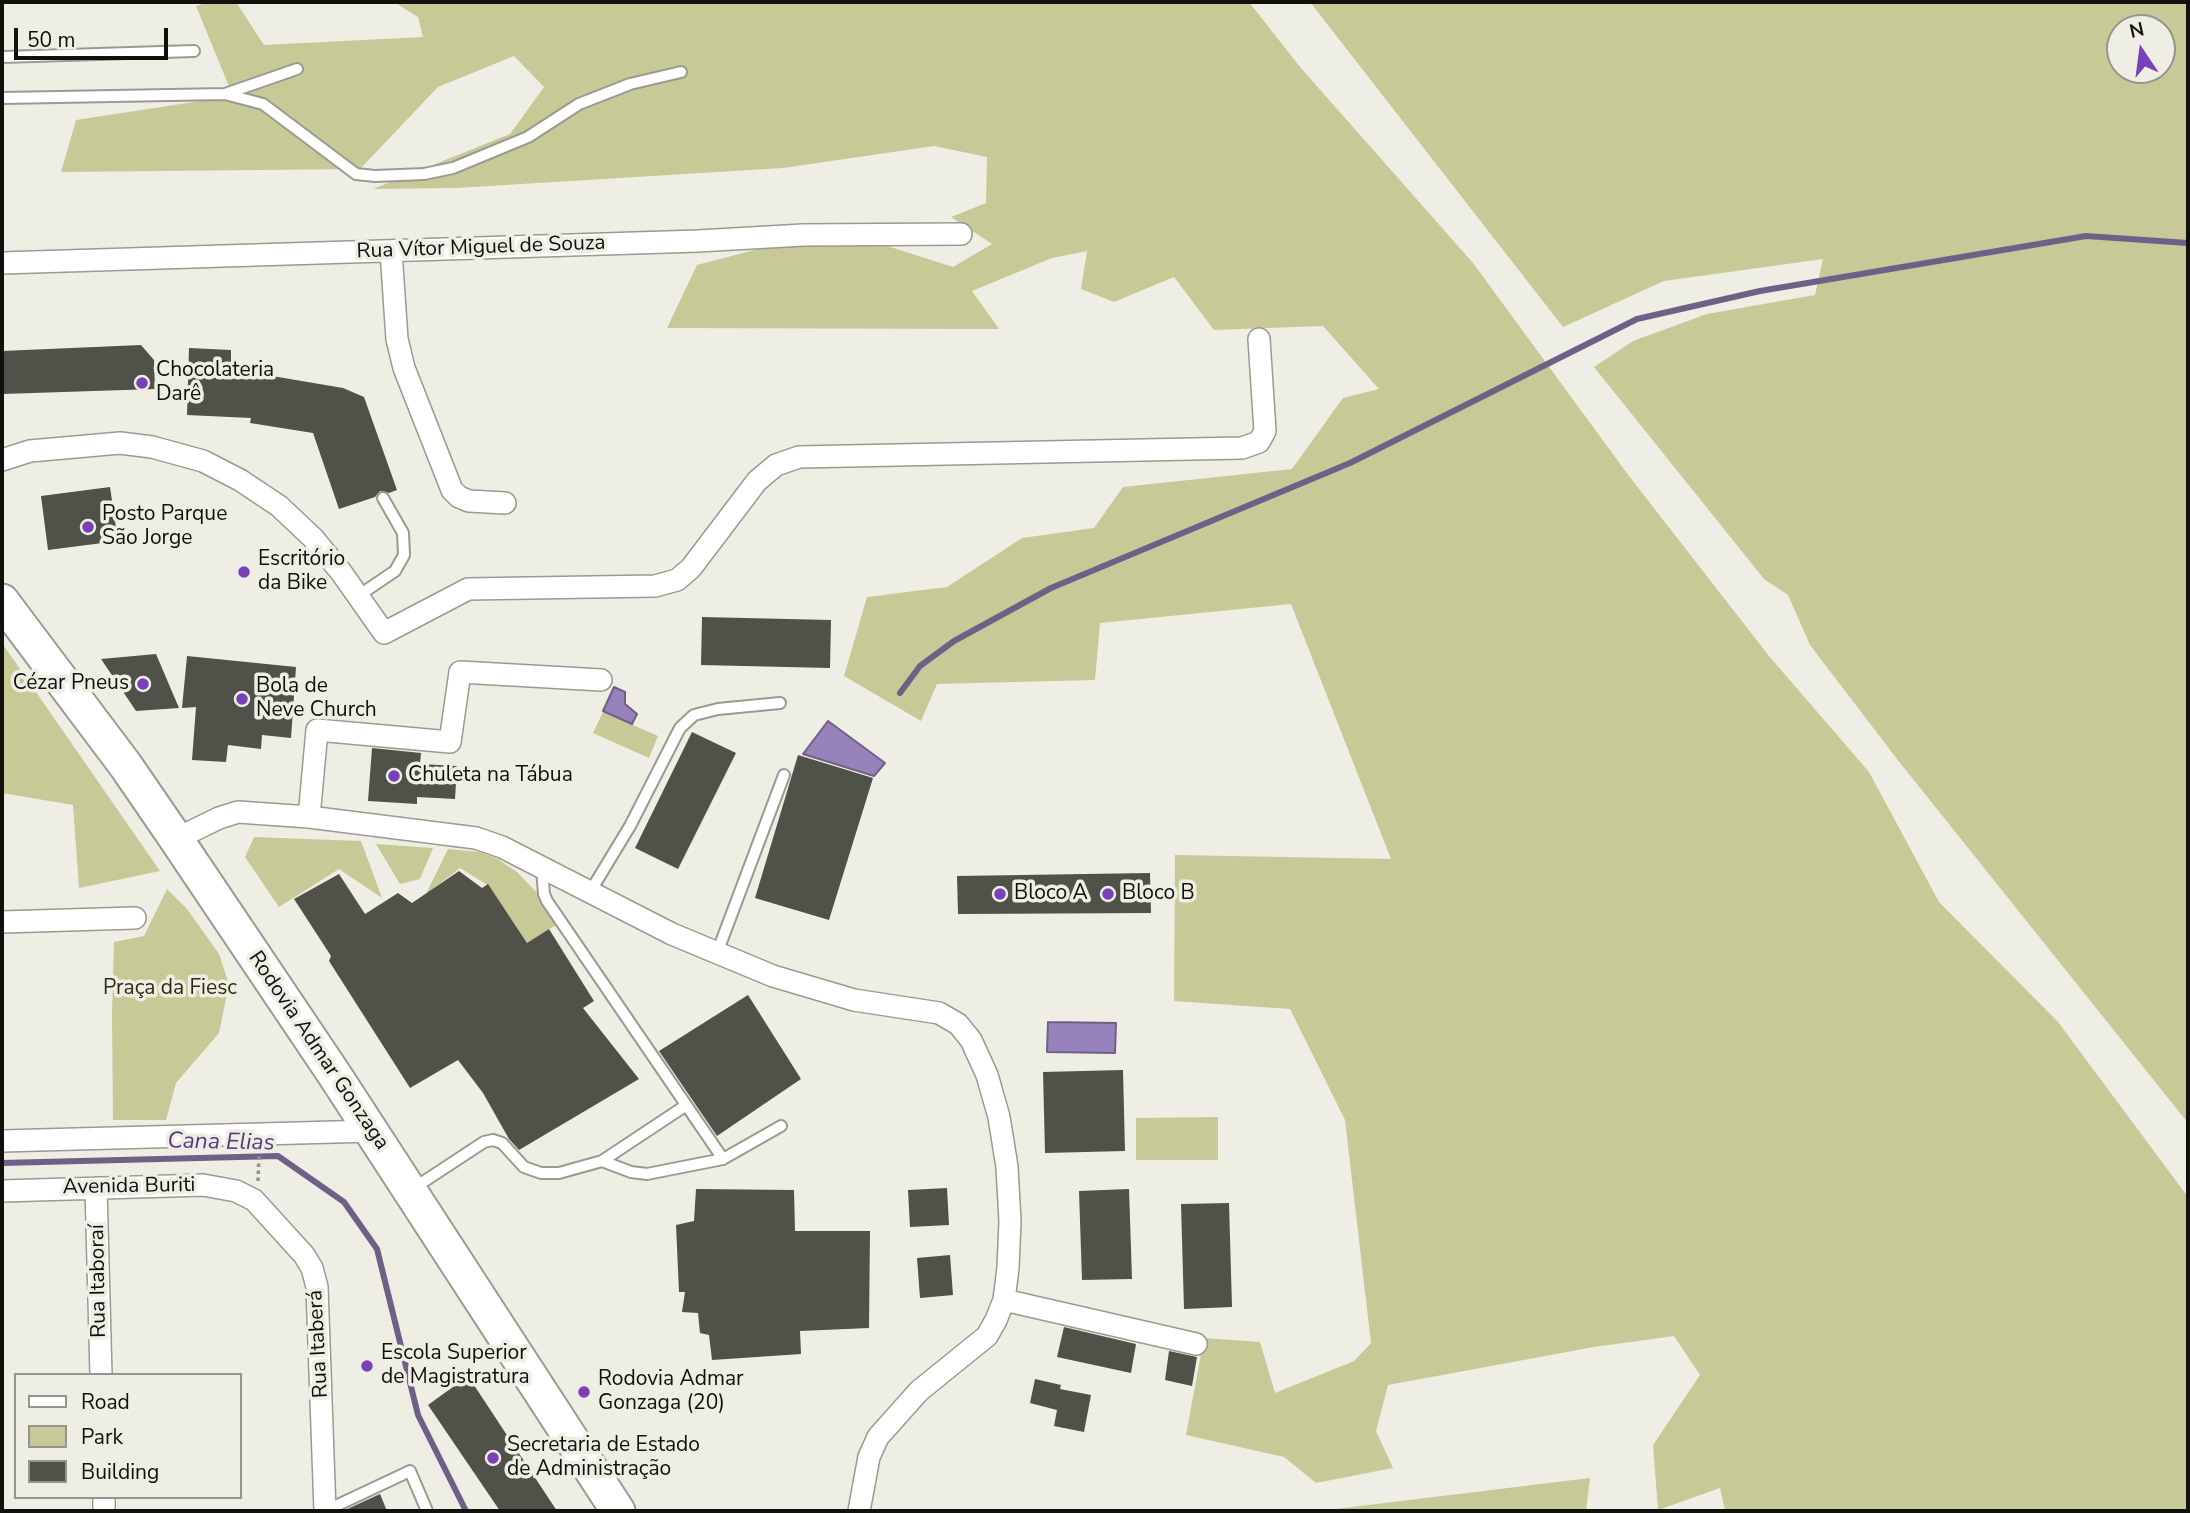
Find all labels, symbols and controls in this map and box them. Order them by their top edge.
scale bar [18,14,172,58]
north arrow [2106,14,2176,84]
text: N [2127,16,2147,45]
text: 50 m [27,26,76,54]
street label: Rua Vítor Miguel de Souza [356,231,606,265]
place label: Chocolateria Darê [156,358,274,408]
marker: Chocolateria Darê [134,375,150,391]
place label: Posto Parque São Jorge [102,502,227,552]
marker: Posto Parque São Jorge [80,519,96,535]
place label: Escritório da Bike [258,547,345,597]
marker: Escritório da Bike [236,564,252,580]
place label: Cézar Pneus [13,671,129,697]
place label: Bola de Neve Church [256,674,377,724]
marker: Cézar Pneus [135,676,151,692]
marker: Bola de Neve Church [234,691,250,707]
place label: Chuleta na Tábua [408,763,573,789]
marker: Chuleta na Tábua [386,768,402,784]
place label: Bloco A [1014,881,1088,907]
place label: Bloco B [1122,881,1195,907]
marker: Bloco A [992,886,1008,902]
marker: Bloco B [1100,886,1116,902]
street label: Rodovia Admar Gonzaga [242,947,394,1155]
park label: Praça da Fiesc [103,976,237,1002]
water label: Cana Elias [167,1128,275,1158]
street label: Avenida Buriti [62,1173,196,1201]
street label: Rua Itaboraí [85,1224,113,1338]
street label: Rua Itaberá [304,1289,334,1399]
place label: Escola Superior de Magistratura [381,1341,530,1391]
marker: Escola Superior de Magistratura [359,1358,375,1374]
place label: Rodovia Admar Gonzaga (20) [598,1367,744,1417]
legend [14,1373,242,1499]
marker: Rodovia Admar Gonzaga (20) [576,1384,592,1400]
text: Road [81,1388,130,1416]
text: Park [81,1423,123,1451]
place label: Secretaria de Estado de Administração [507,1433,700,1483]
marker: Secretaria de Estado de Administração [485,1450,501,1466]
text: Building [81,1458,159,1486]

